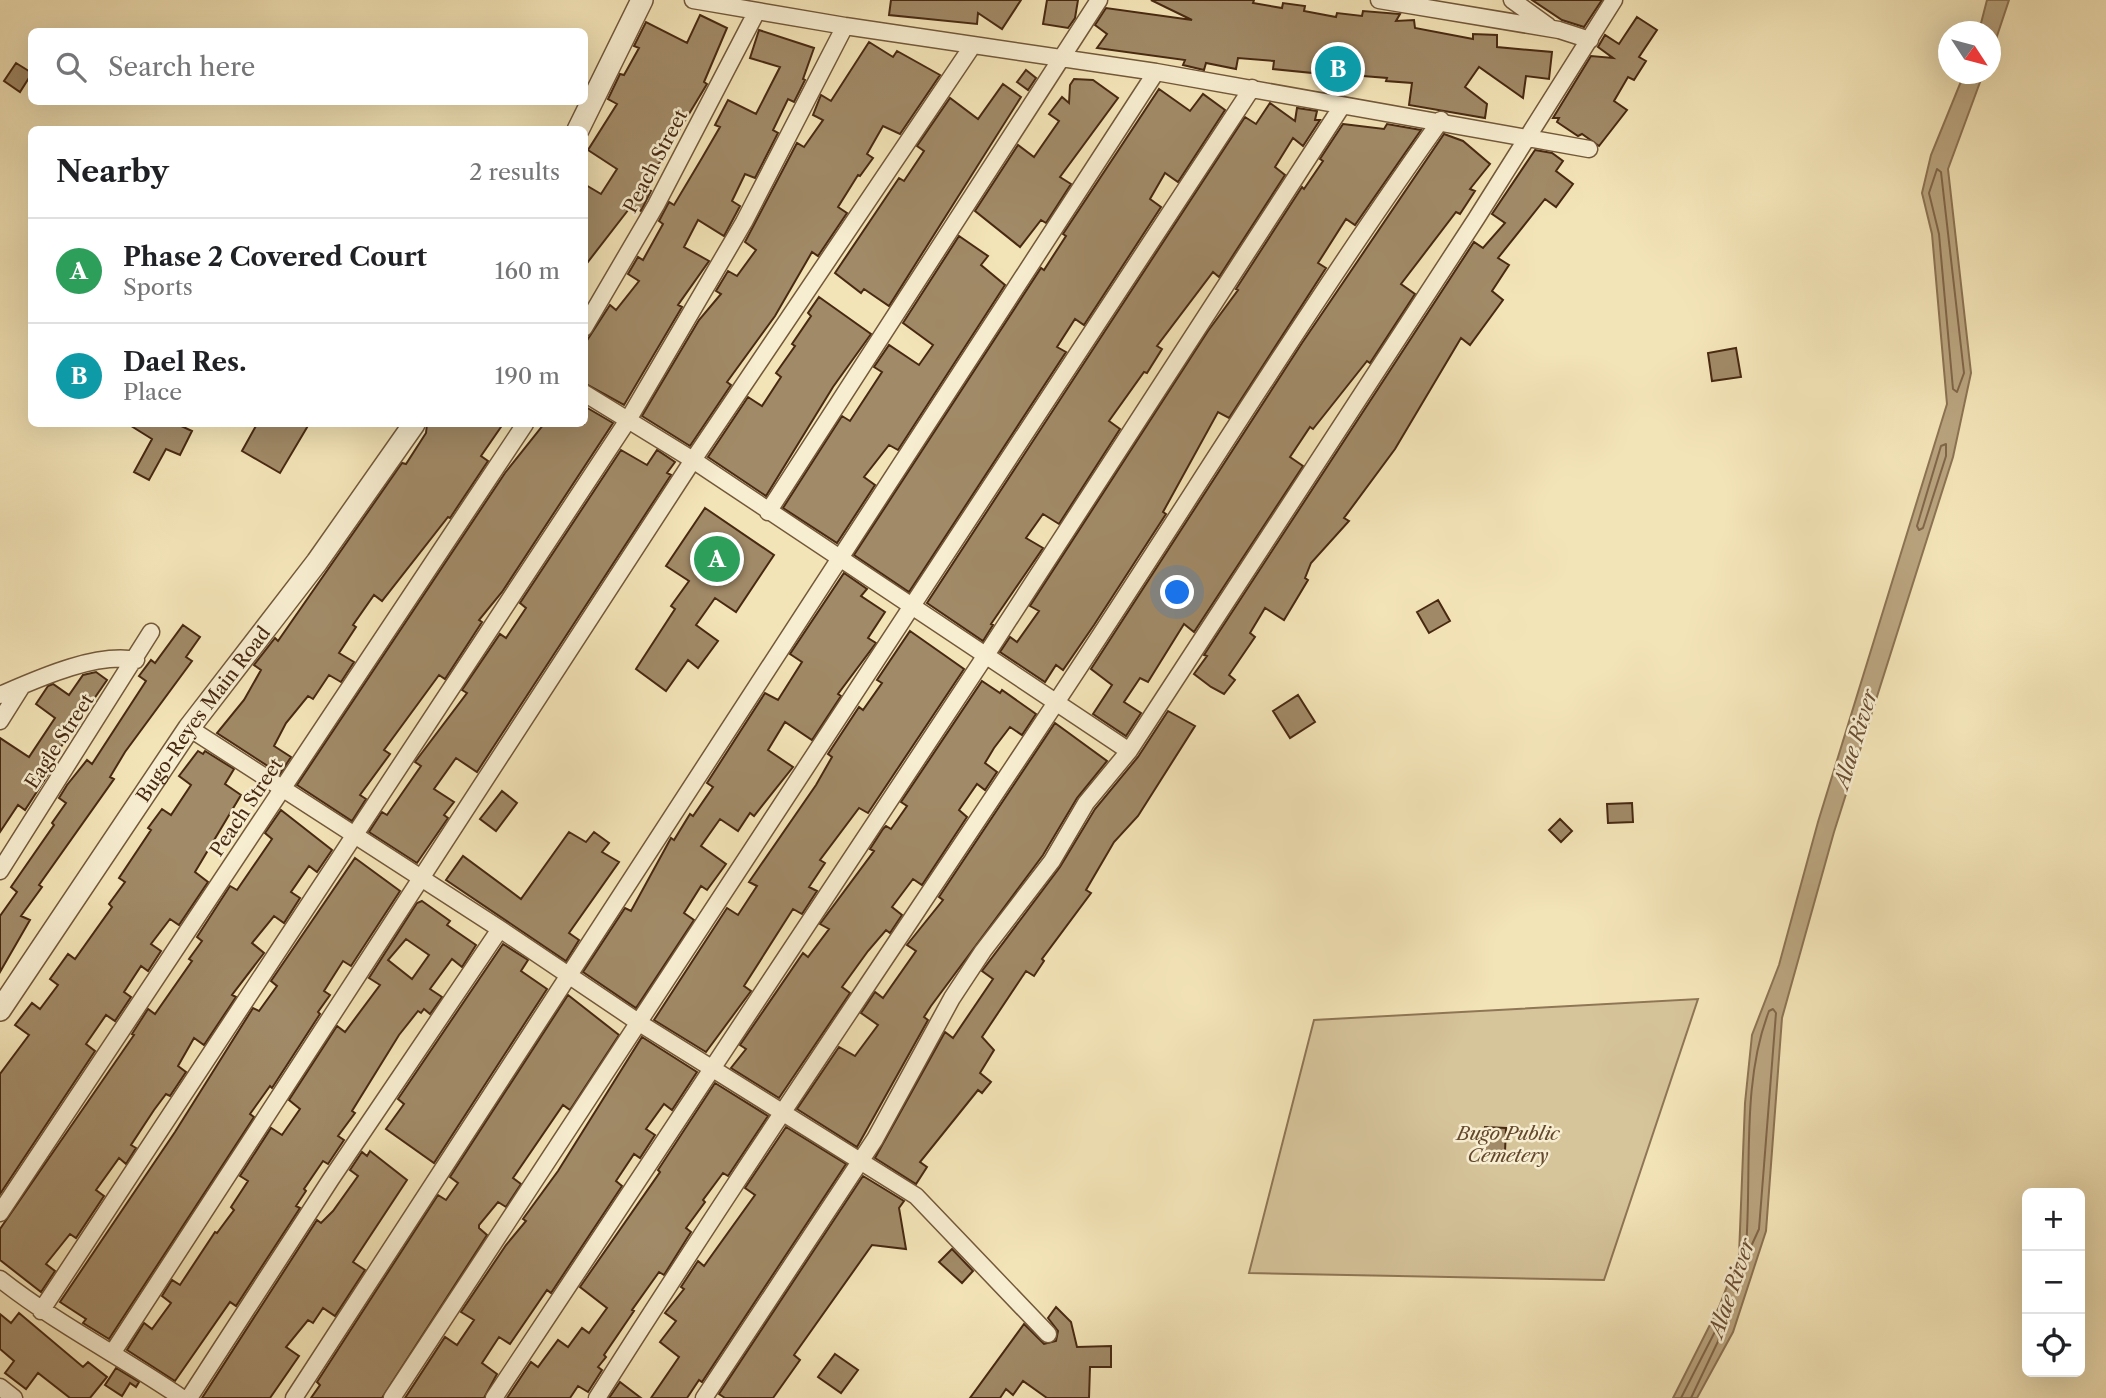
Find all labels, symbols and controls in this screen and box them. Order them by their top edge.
north arrow [1938,21,2001,84]
search box [28,28,588,105]
pin: B [1315,43,1361,95]
icon: search [52,48,90,86]
text: Search here [108,51,255,83]
street label: Peach Street [619,105,692,217]
text: Nearby [56,153,169,190]
text: 2 results [469,158,560,186]
text: Phase 2 Covered Court [123,241,427,273]
text: A [70,257,88,285]
text: 160 m [495,257,560,285]
text: Sports [123,273,193,301]
text: Dael Res. [123,346,246,378]
text: B [70,362,88,390]
text: 190 m [495,362,560,390]
text: Place [123,378,182,406]
pin: A [694,533,740,585]
your location [1160,575,1194,609]
street label: Bugo-Reyes Main Road [132,621,275,807]
water label: Alae River [1828,685,1883,794]
street label: Eagle Street [20,689,99,793]
street label: Peach Street [205,754,288,861]
park label: Bugo Public Cemetery [1454,1122,1561,1167]
map controls [2022,1188,2085,1377]
button: + [2022,1188,2085,1251]
water label: Alae River [1702,1234,1760,1343]
button: − [2022,1251,2085,1314]
button: locate [2022,1314,2085,1377]

